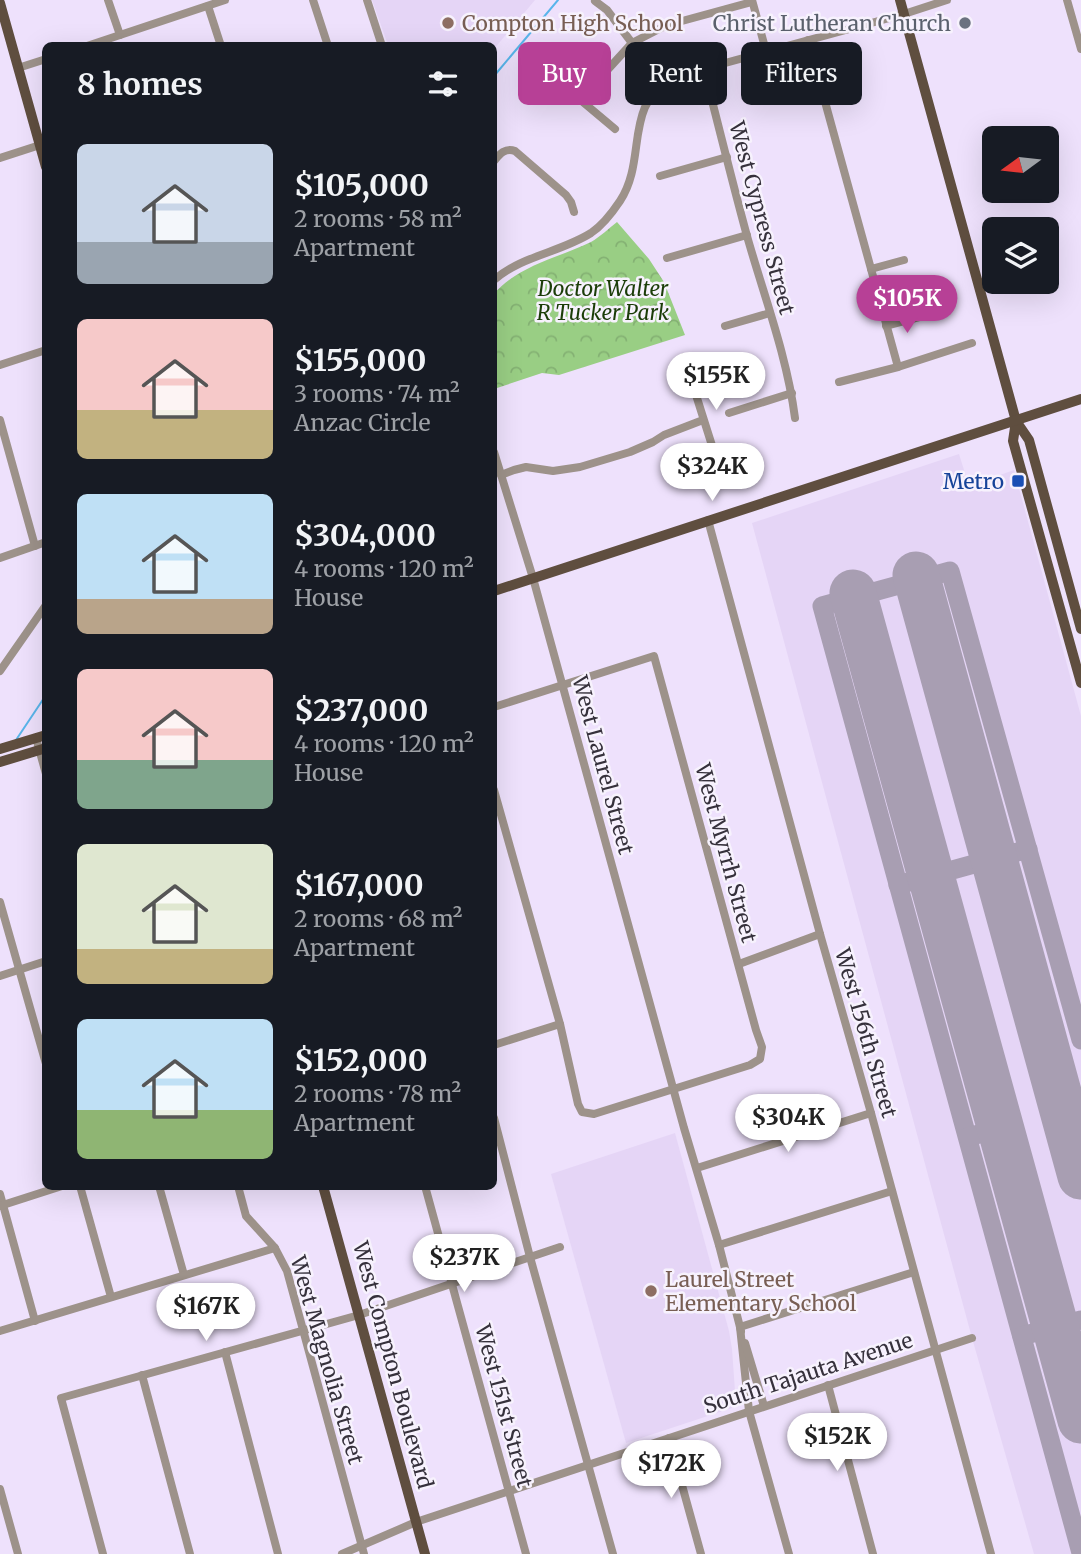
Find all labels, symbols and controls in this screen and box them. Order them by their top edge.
place label: Compton High School [462,10,683,37]
place label: Christ Lutheran Church [713,10,951,37]
marker: Compton High School [440,15,456,31]
marker: Christ Lutheran Church [957,15,973,31]
chip: Buy [518,42,611,105]
chip: Rent [625,42,727,105]
chip: Filters [741,42,862,105]
text: 8 homes [77,65,203,103]
icon: filters [424,65,462,103]
street label: West Cypress Street [723,117,801,318]
north arrow [982,126,1059,203]
map controls [982,126,1059,294]
text: $105,000 [294,166,429,204]
icon: home [133,172,217,256]
text: 2 rooms · 58 m² [294,204,462,233]
button: layers [982,217,1059,294]
text: Apartment [294,233,415,262]
park label: Doctor Walter R Tucker Park [537,275,670,326]
pin: $105K [858,276,956,335]
text: $105K [872,283,942,312]
text: $155,000 [294,341,426,379]
icon: home [133,347,217,431]
pin: $155K [667,352,765,412]
text: $155K [682,360,750,389]
text: 3 rooms · 74 m² [294,379,460,408]
text: Anzac Circle [294,408,430,437]
pin: $324K [663,444,761,503]
text: $324K [676,451,748,480]
place label: Metro [943,468,1004,495]
marker: Metro [1010,473,1026,489]
text: $304,000 [294,516,436,554]
icon: home [133,522,217,606]
text: 4 rooms · 120 m² [294,554,474,583]
text: House [294,583,363,612]
street label: West Laurel Street [566,672,640,857]
text: $237,000 [294,691,428,729]
icon: home [133,697,217,781]
text: 4 rooms · 120 m² [294,729,474,758]
text: House [294,758,363,787]
street label: West Myrrh Street [689,760,763,945]
text: $167,000 [294,866,424,904]
icon: home [133,872,217,956]
text: 2 rooms · 68 m² [294,904,462,933]
text: Apartment [294,933,415,962]
street label: West 156th Street [829,944,903,1121]
text: $152,000 [294,1041,428,1079]
icon: home [133,1047,217,1131]
text: 2 rooms · 78 m² [294,1079,461,1108]
pin: $304K [739,1094,837,1154]
text: $304K [751,1102,825,1131]
text: Apartment [294,1108,415,1137]
pin: $237K [415,1234,513,1294]
street label: West Compton Boulevard [347,1238,439,1492]
text: $237K [429,1242,499,1271]
street label: West Magnolia Street [284,1252,370,1467]
place label: Laurel Street Elementary School [665,1266,857,1317]
marker: Laurel Street Elementary School [643,1283,659,1299]
pin: $167K [157,1284,255,1343]
text: $167K [172,1291,240,1320]
street label: West 151st Street [469,1321,539,1490]
street label: South Tajauta Avenue [700,1326,916,1420]
pin: $152K [788,1414,886,1473]
text: $152K [803,1421,871,1450]
pin: $172K [622,1440,720,1500]
text: $172K [637,1448,705,1477]

